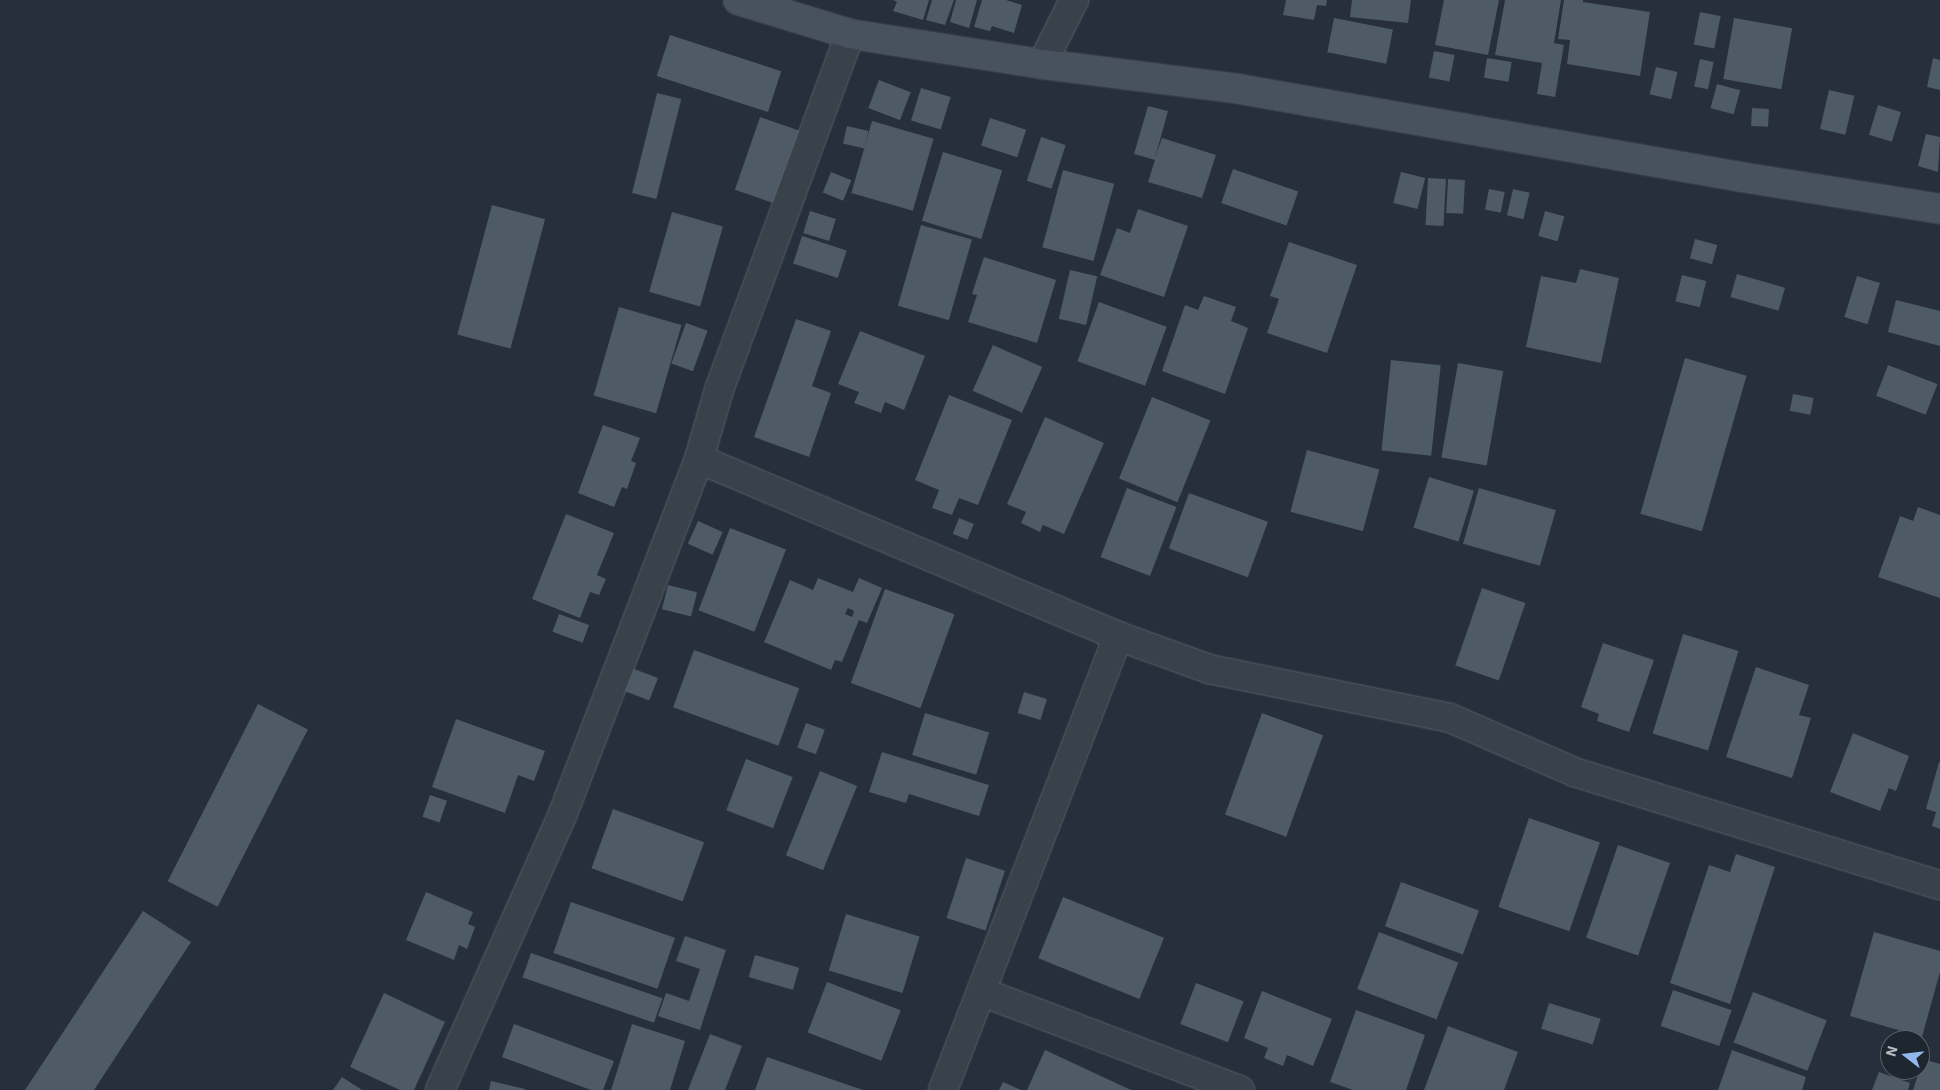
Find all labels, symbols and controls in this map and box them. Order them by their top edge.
north arrow [1880,1030,1930,1080]
text: N [1881,1044,1902,1059]

